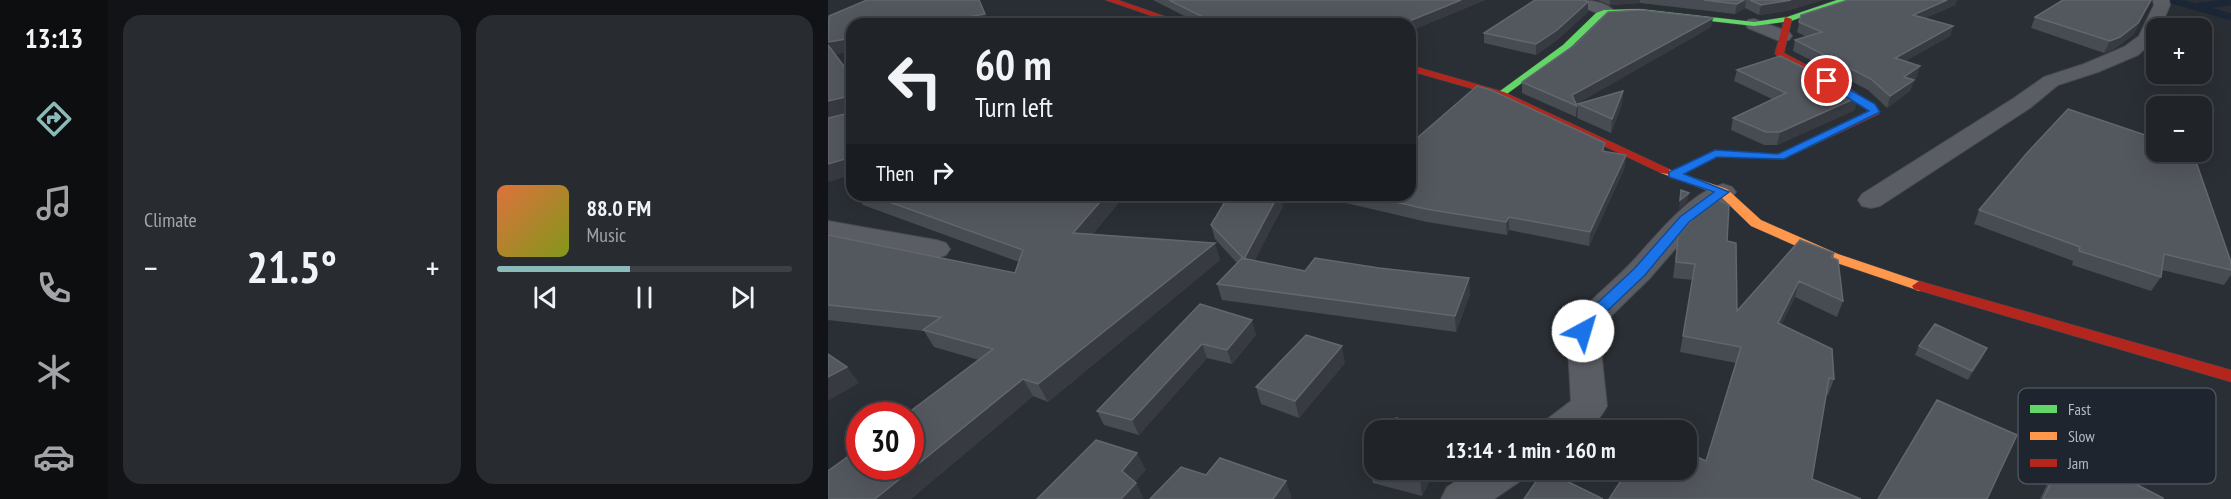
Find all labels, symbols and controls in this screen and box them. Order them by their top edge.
map controls [2146,18,2212,162]
button: + [2146,18,2212,84]
text: 13:13 [25,21,83,55]
text: 60 m [975,37,1052,92]
icon: left [876,42,954,120]
pin [1801,55,1852,106]
icon: arrive [1810,64,1843,97]
text: Turn left [975,90,1053,124]
button: − [2146,96,2212,162]
icon: directions [33,98,75,140]
icon: right [926,156,959,189]
text: Then [876,159,914,187]
icon: music [33,182,75,224]
text: 88.0 FM [587,194,651,222]
text: Climate [144,207,197,233]
text: Music [587,222,626,248]
text: 21.5° [247,237,337,295]
text: − [144,246,158,289]
text: + [426,246,439,289]
icon: phone [33,267,75,309]
icon: previous [529,281,562,314]
icon: pause [628,281,661,314]
icon: next [726,281,759,314]
position arrow [1551,299,1615,363]
icon: climate [33,351,75,393]
legend [2018,388,2216,484]
text: Fast [2068,399,2091,419]
speed limit sign: 30 [846,402,924,480]
text: Slow [2068,426,2095,446]
icon: car [33,436,75,478]
text: 13:14 · 1 min · 160 m [1445,436,1616,464]
text: Jam [2067,453,2089,473]

